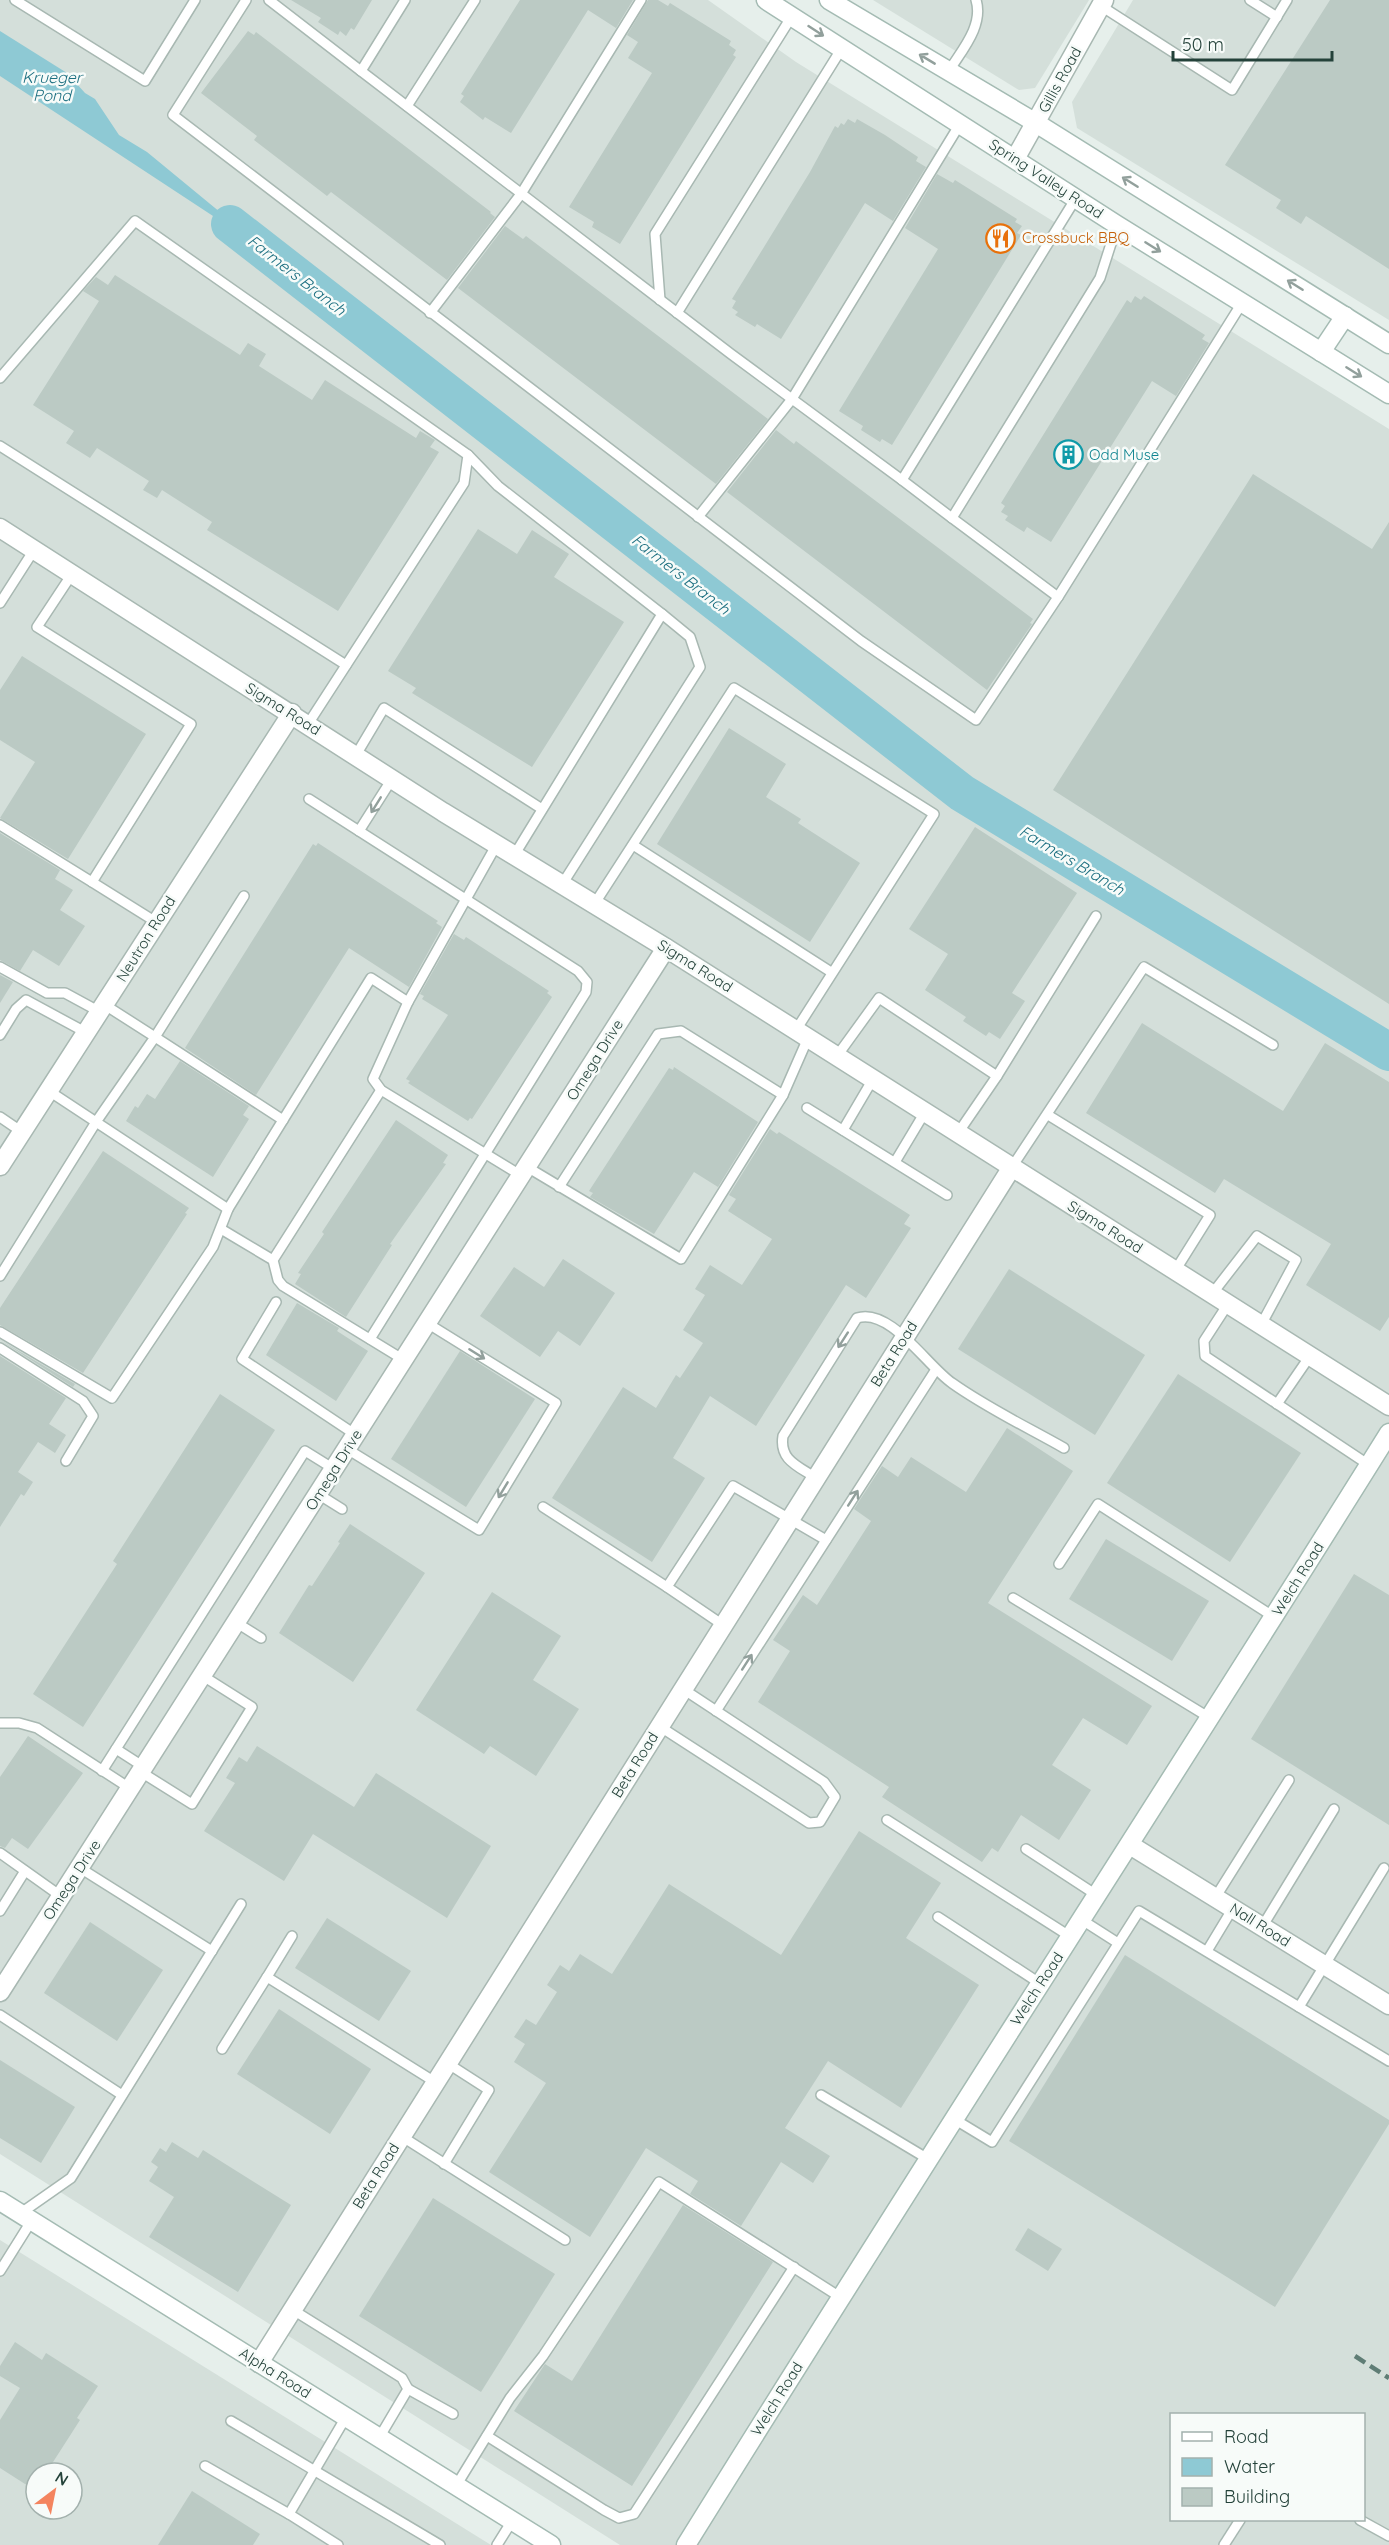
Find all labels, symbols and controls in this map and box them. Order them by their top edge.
scale bar [1173,24,1332,62]
one-way arrow [807,25,824,38]
text: 50 m [1182,33,1224,56]
street label: Gillis Road [1034,44,1085,116]
one-way arrow [919,52,936,64]
water label: Krueger Pond [22,67,84,105]
street label: Spring Valley Road [986,135,1107,223]
one-way arrow [1122,175,1139,187]
restaurant icon: Crossbuck BBQ [985,222,1017,254]
place label: Crossbuck BBQ [1022,228,1129,247]
water label: Farmers Branch [244,230,351,320]
one-way arrow [1144,242,1161,254]
one-way arrow [1287,279,1304,291]
one-way arrow [1345,367,1362,379]
building icon: Odd Muse [1052,439,1084,471]
place label: Odd Muse [1089,445,1159,464]
water label: Farmers Branch [628,529,735,619]
street label: Sigma Road [242,678,324,739]
one-way arrow [369,796,381,813]
water label: Farmers Branch [1016,821,1129,900]
street label: Neutron Road [112,892,179,985]
street label: Sigma Road [654,935,736,996]
street label: Omega Drive [562,1016,627,1104]
street label: Sigma Road [1064,1196,1146,1257]
street label: Beta Road [866,1317,921,1390]
one-way arrow [837,1331,850,1348]
one-way arrow [468,1348,485,1360]
street label: Omega Drive [301,1426,366,1514]
one-way arrow [496,1481,508,1498]
one-way arrow [847,1490,859,1507]
street label: Welch Road [1267,1538,1328,1619]
one-way arrow [742,1654,754,1671]
street label: Beta Road [607,1728,662,1801]
street label: Omega Drive [39,1836,105,1924]
street label: Nall Road [1226,1898,1294,1951]
street label: Welch Road [1006,1948,1067,2029]
street label: Beta Road [348,2139,403,2212]
street label: Alpha Road [236,2343,315,2402]
street label: Welch Road [746,2358,807,2439]
legend [1170,2413,1365,2521]
text: Road [1224,2425,1269,2448]
text: Water [1224,2455,1275,2478]
north arrow [24,2461,84,2521]
text: N [52,2467,72,2490]
text: Building [1224,2485,1290,2508]

